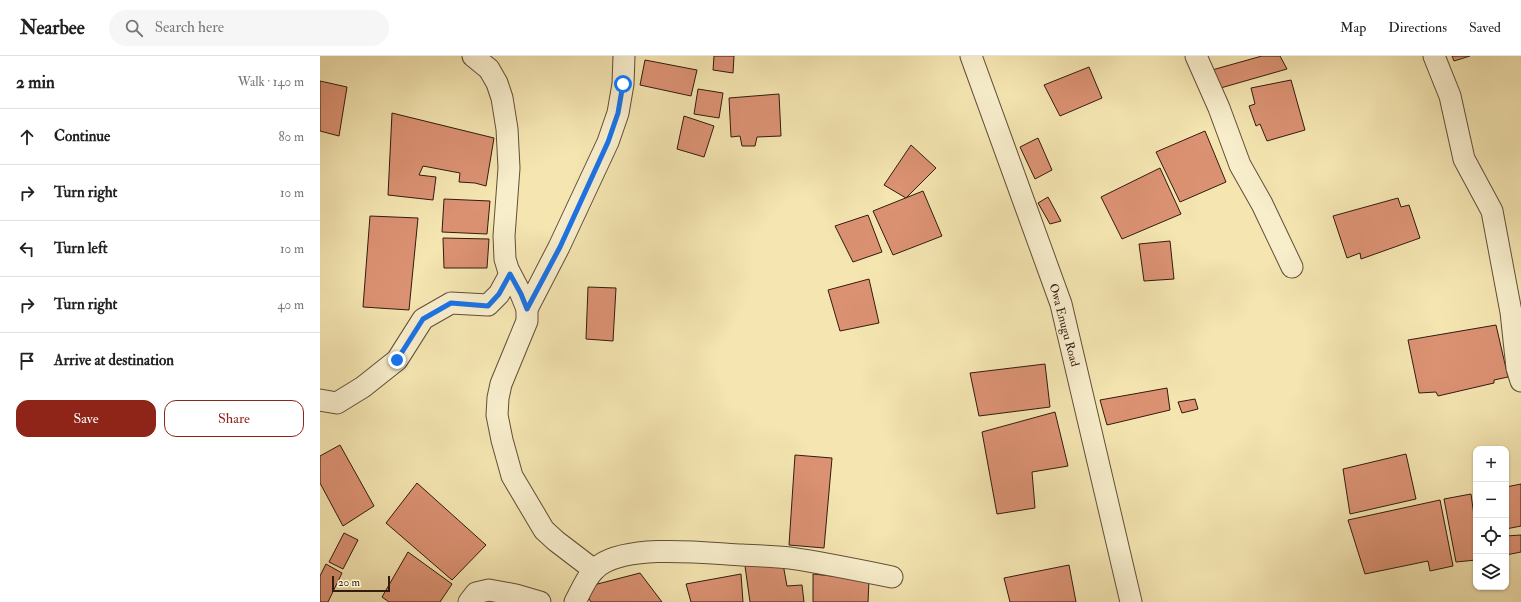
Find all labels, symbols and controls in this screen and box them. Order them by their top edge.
search box [109,10,389,46]
text: Nearbee [20,16,85,40]
icon: search [123,17,145,39]
text: Search here [155,18,224,37]
text: Map [1340,19,1366,36]
text: Directions [1388,19,1447,36]
text: Saved [1469,19,1501,36]
text: 2 min [16,72,55,93]
text: Walk · 140 m [238,74,304,90]
route start [614,75,632,93]
icon: ahead [16,126,38,148]
text: Continue [54,127,110,146]
text: 80 m [278,129,304,145]
icon: right [16,182,38,204]
text: Turn right [54,183,117,202]
text: 10 m [280,185,304,201]
icon: left [16,238,38,260]
text: Turn left [54,239,108,258]
text: 10 m [280,241,304,257]
street label: Owa Enugu Road [1046,282,1082,368]
icon: right [16,294,38,316]
text: Turn right [54,295,117,314]
text: 40 m [278,297,304,313]
icon: arrive [16,350,38,372]
text: Arrive at destination [54,351,174,370]
route end [388,351,406,369]
button: Save [16,400,156,437]
button: Share [164,400,304,437]
map controls [1473,446,1509,590]
button: + [1473,446,1509,482]
button: − [1473,482,1509,518]
button: locate [1473,518,1509,554]
button: layers [1473,554,1509,590]
scale bar [332,574,390,593]
text: 20 m [338,576,360,589]

